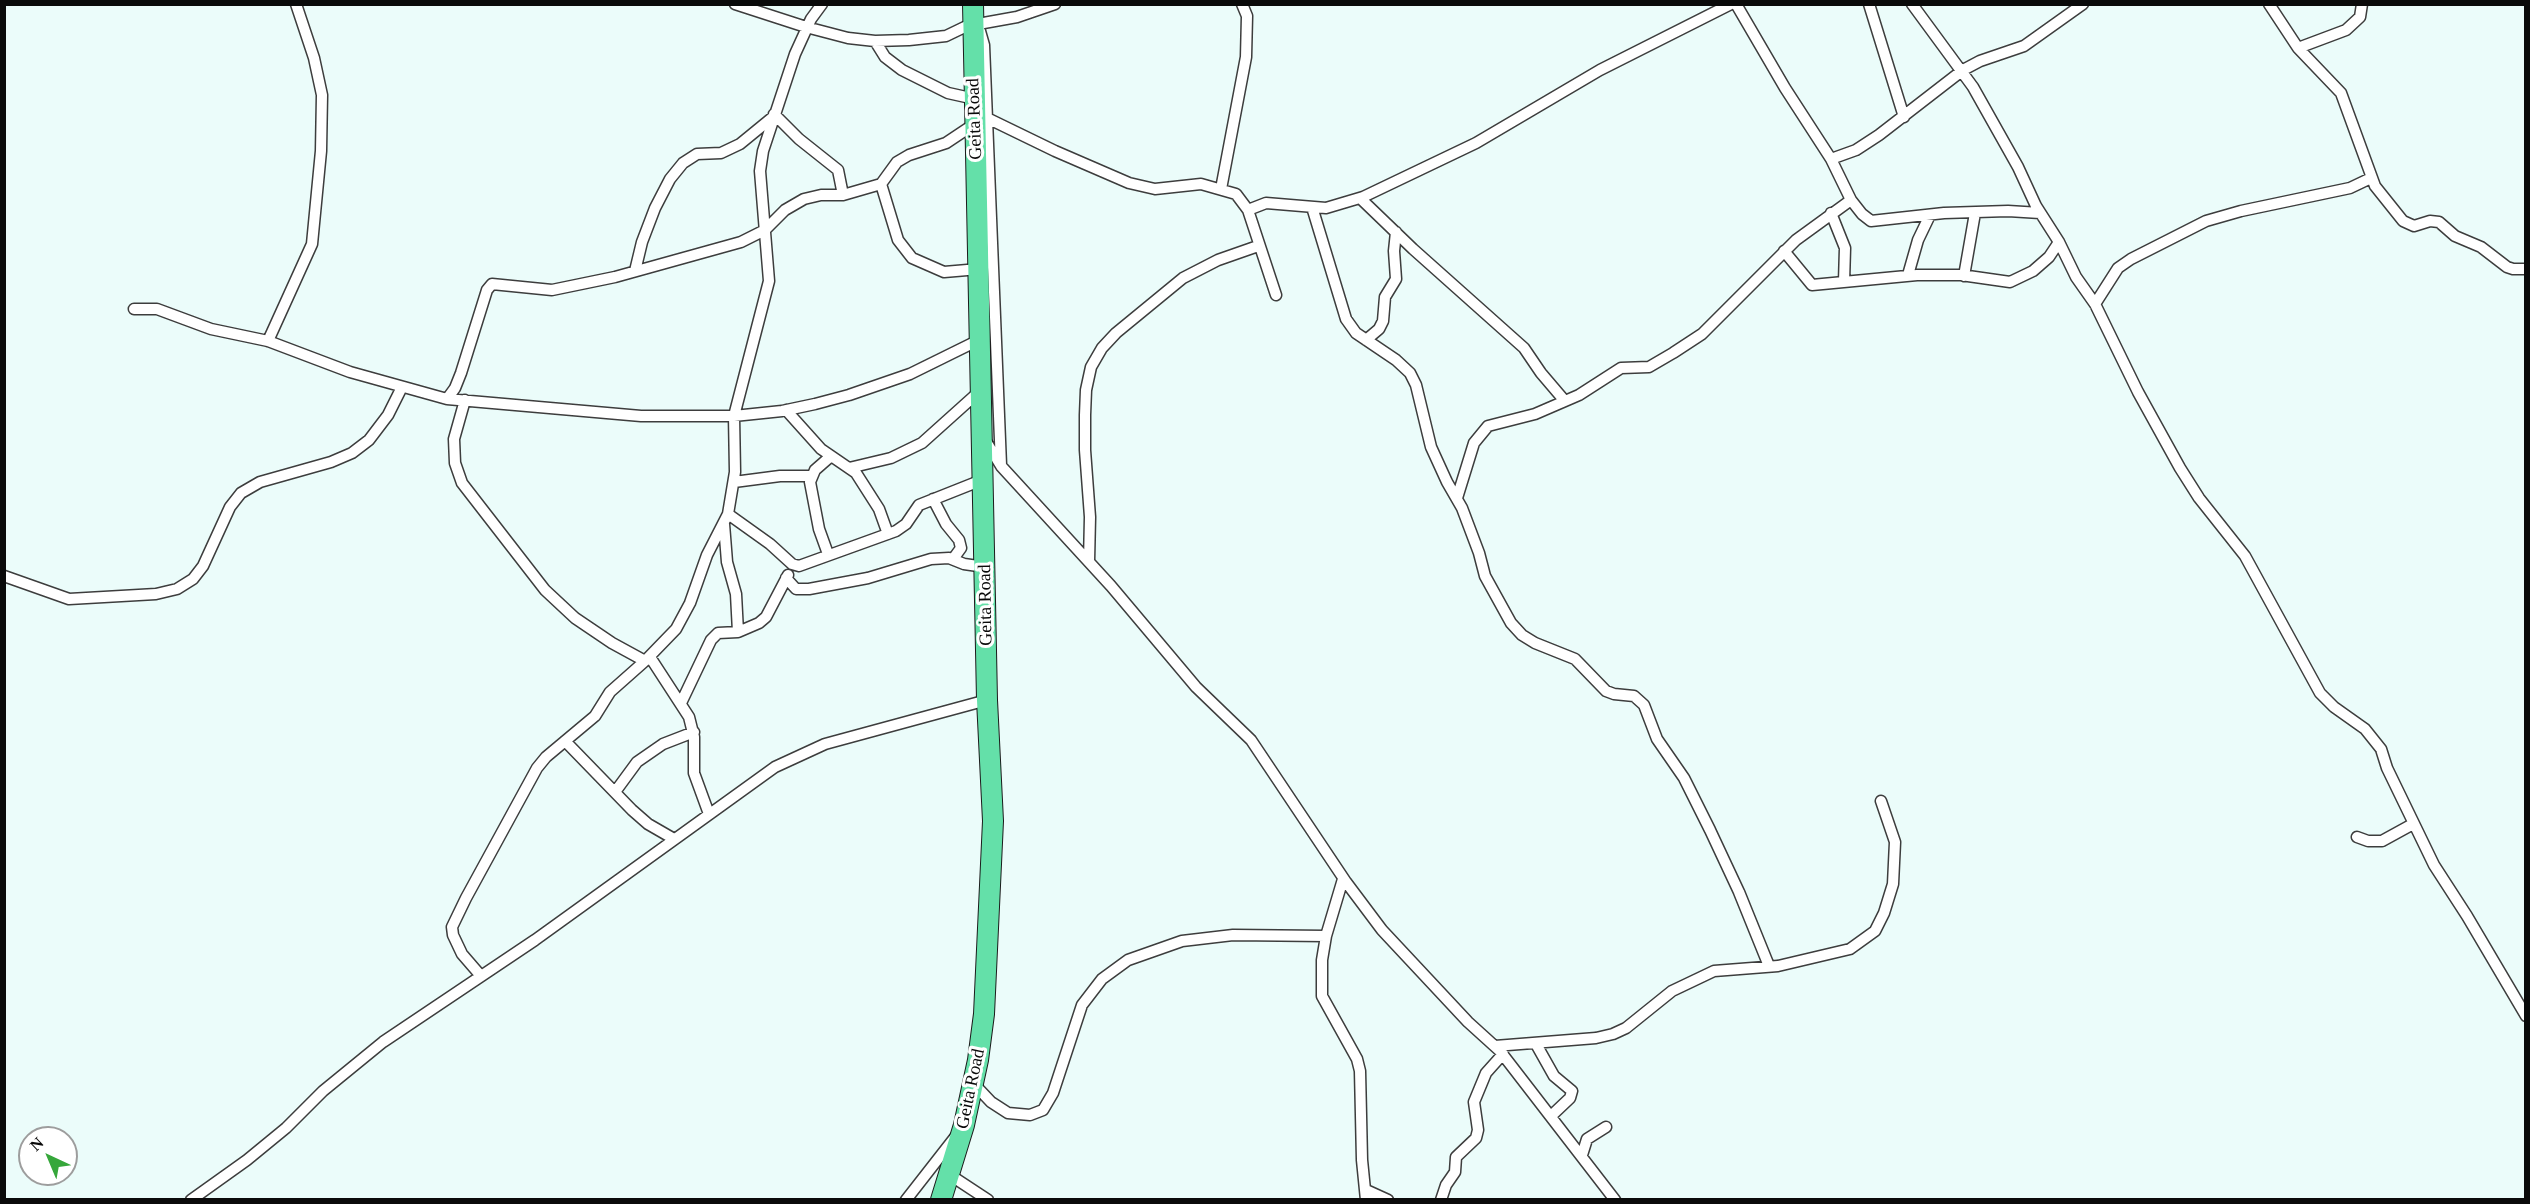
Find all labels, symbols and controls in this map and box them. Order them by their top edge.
street label: Geita Road [963,78,987,160]
street label: Geita Road [974,564,998,646]
street label: Geita Road [952,1047,990,1131]
north arrow [18,1126,78,1186]
text: N [26,1134,47,1154]

